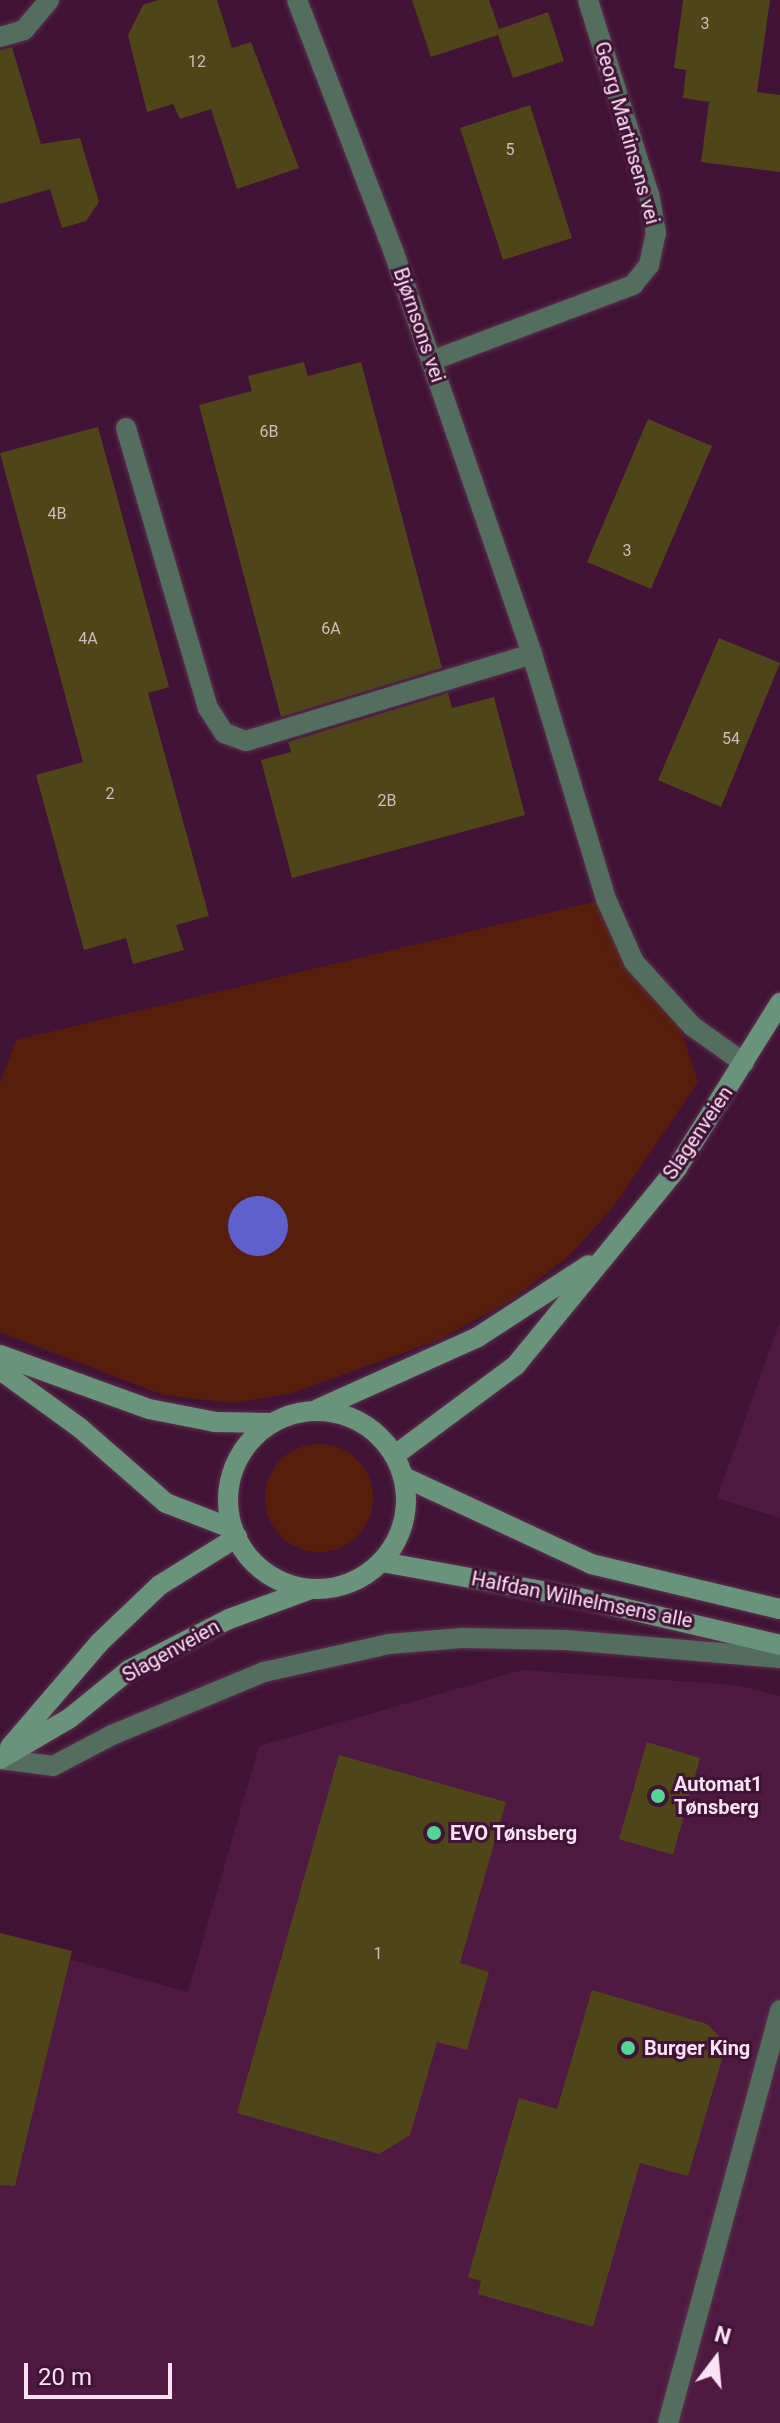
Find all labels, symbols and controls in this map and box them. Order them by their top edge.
house number: 3 [701,14,709,34]
street label: Georg Martinsens vei [589,39,665,227]
house number: 12 [188,52,206,72]
house number: 5 [506,140,514,160]
street label: Bjørnsons vei [388,265,450,385]
house number: 6B [260,422,278,442]
house number: 4B [48,504,66,524]
house number: 3 [623,541,631,561]
house number: 6A [321,619,341,639]
house number: 4A [78,629,98,649]
house number: 54 [722,729,740,749]
house number: 2 [106,784,114,804]
house number: 2B [378,791,396,811]
street label: Slagenveien [658,1082,738,1184]
street label: Halfdan Wilhelmsens alle [469,1567,695,1633]
street label: Slagenveien [118,1615,224,1687]
place label: Automat1 Tønsberg [674,1772,763,1819]
marker: Automat1 Tønsberg [649,1787,667,1805]
place label: EVO Tønsberg [450,1821,578,1845]
marker: EVO Tønsberg [425,1824,443,1842]
house number: 1 [374,1944,382,1964]
place label: Burger King [644,2036,750,2060]
marker: Burger King [619,2039,637,2057]
north arrow [676,2319,756,2399]
text: N [712,2321,734,2350]
scale bar [28,2347,176,2397]
text: 20 m [38,2363,92,2391]

